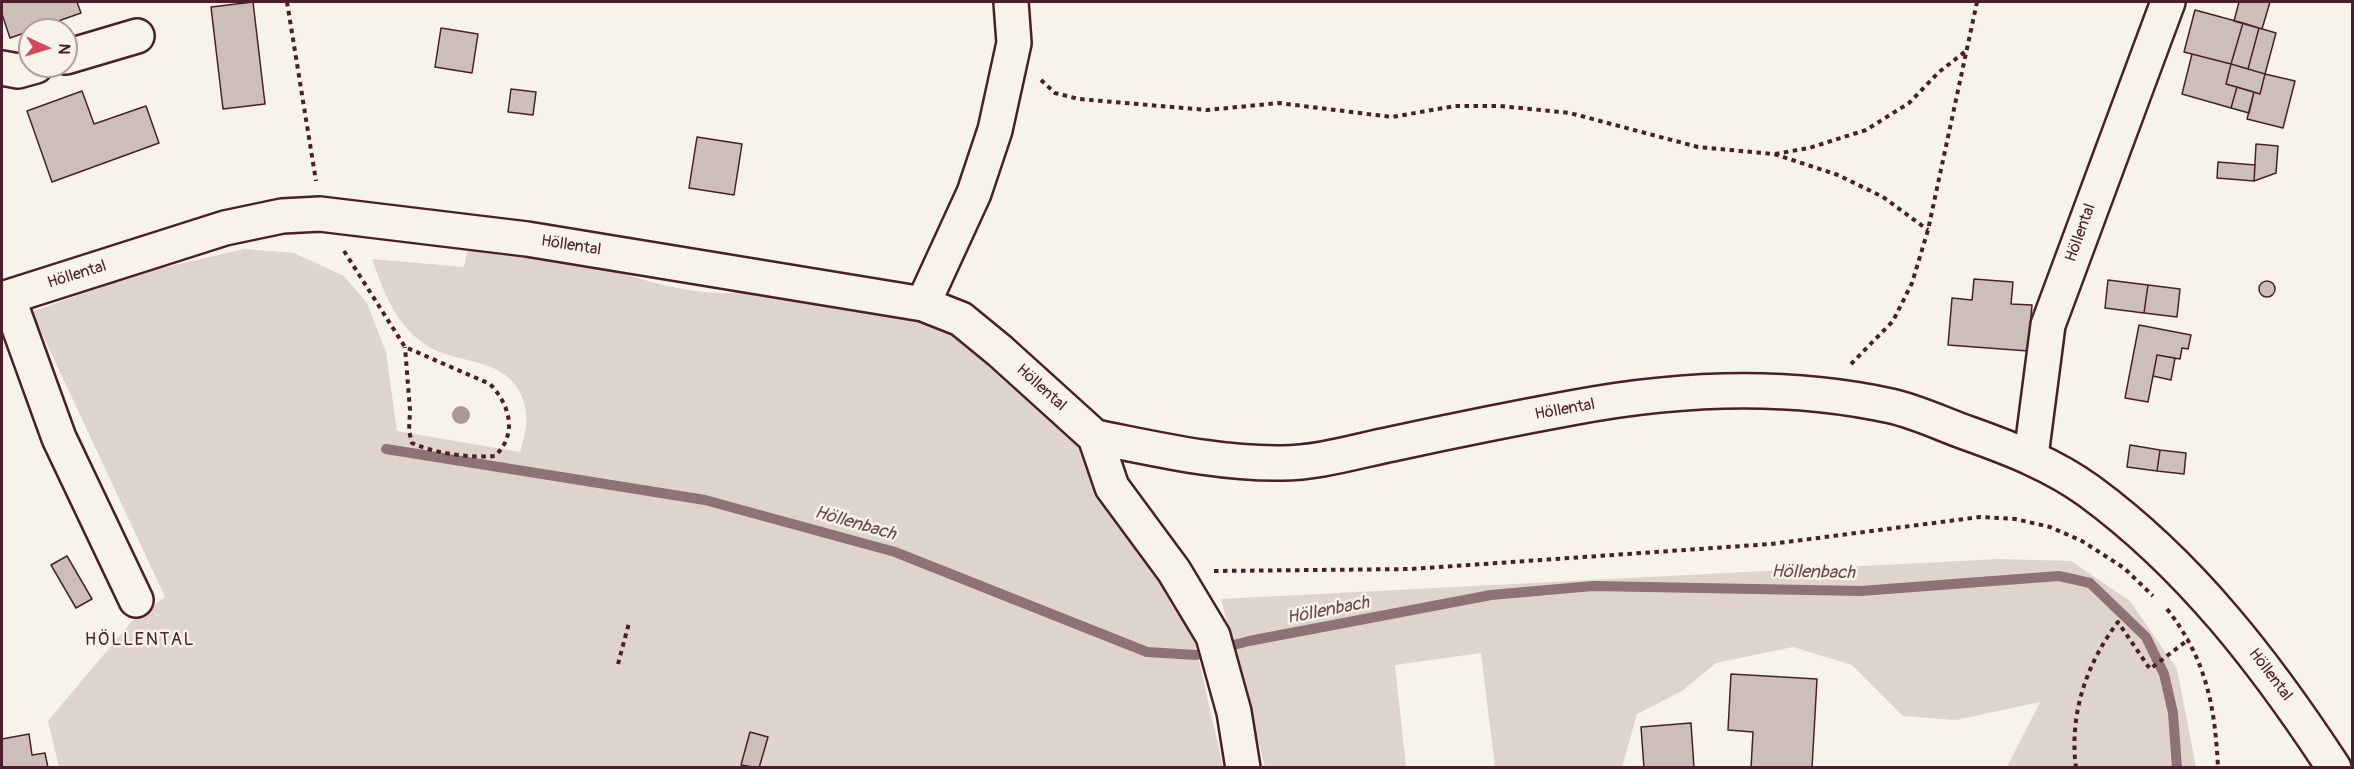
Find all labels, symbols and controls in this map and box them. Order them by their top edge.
north arrow [18,18,78,78]
text: N [54,43,74,55]
street label: Höllental [2062,201,2100,265]
street label: Höllental [540,232,602,260]
street label: Höllental [45,257,109,293]
street label: Höllental [1012,361,1070,415]
street label: Höllental [1533,395,1597,425]
water label: Höllenbach [812,502,898,546]
water label: Höllenbach [1771,561,1855,585]
water label: Höllenbach [1285,592,1371,630]
district label: HÖLLENTAL [85,629,195,651]
street label: Höllental [2244,645,2296,705]

